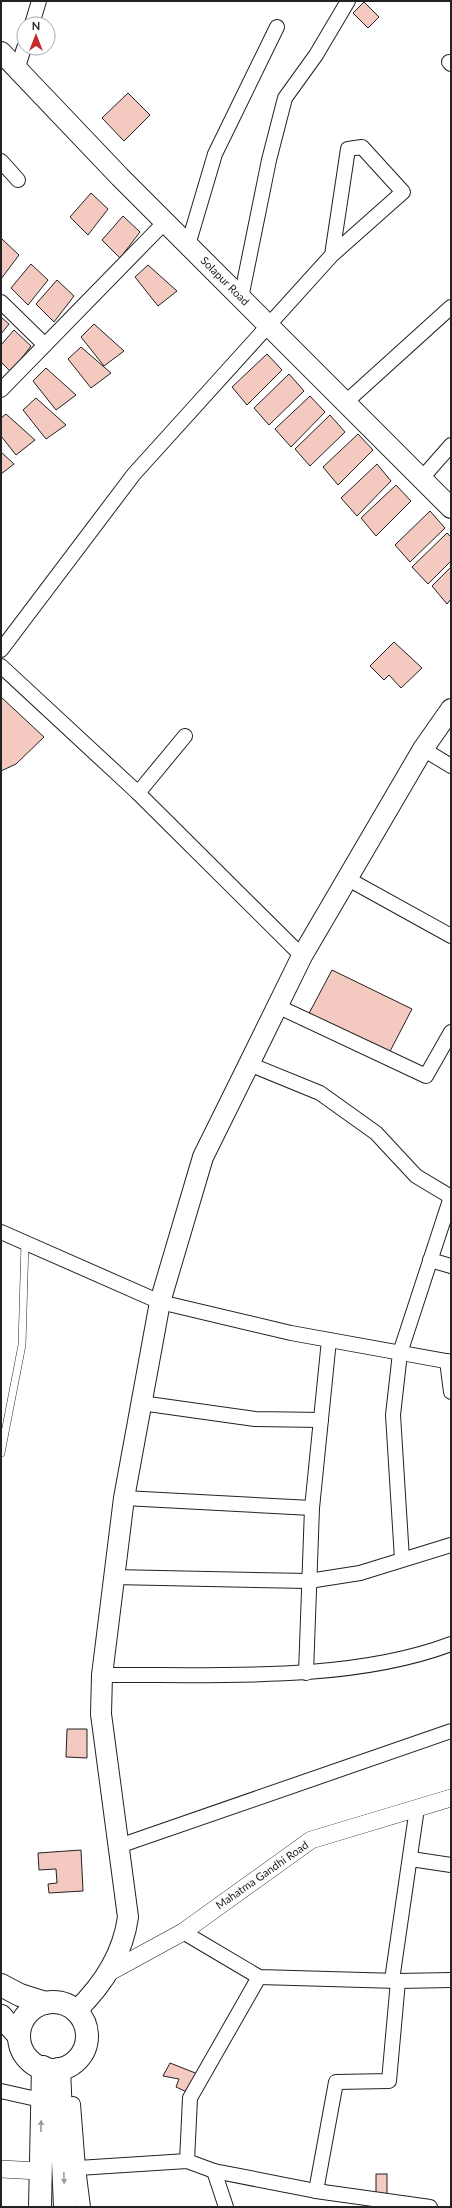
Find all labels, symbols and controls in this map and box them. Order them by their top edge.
north arrow [16,16,56,56]
text: N [32,19,40,32]
street label: Solapur Road [198,254,252,308]
street label: Mahatma Gandhi Road [213,1838,311,1911]
one-way arrow [37,2120,44,2132]
one-way arrow [61,2172,67,2185]

